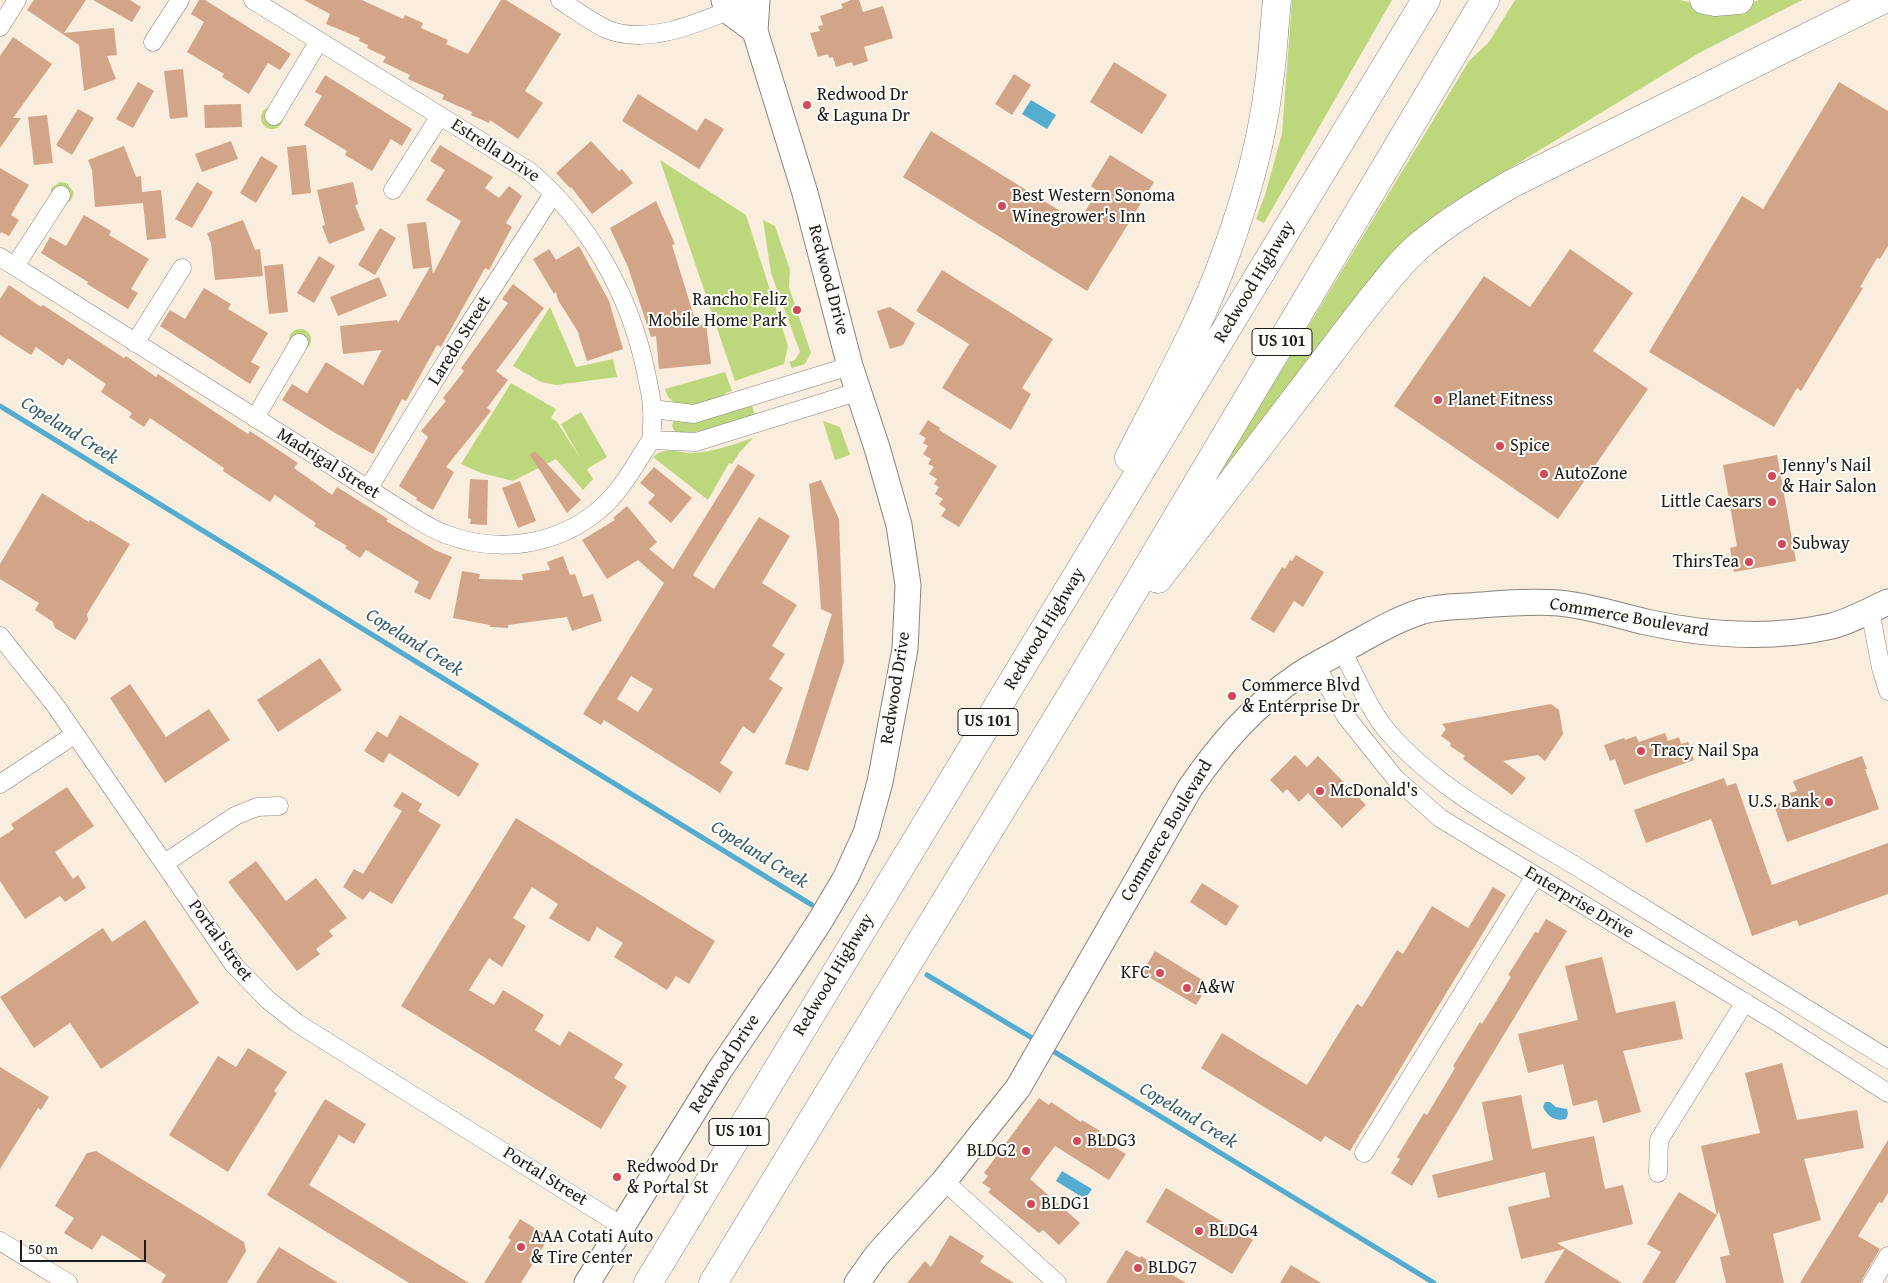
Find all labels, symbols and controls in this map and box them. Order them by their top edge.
place label: Redwood Dr & Laguna Dr [817,84,910,126]
marker: Redwood Dr & Laguna Dr [801,99,813,111]
street label: Estrella Drive [447,114,543,188]
place label: Best Western Sonoma Winegrower's Inn [1012,185,1175,228]
marker: Best Western Sonoma Winegrower's Inn [996,200,1008,212]
street label: Redwood Highway [1210,217,1300,347]
street label: Redwood Drive [803,223,853,337]
place label: Rancho Feliz Mobile Home Park [648,289,787,332]
street label: Laredo Street [424,292,496,390]
marker: Rancho Feliz Mobile Home Park [791,304,803,316]
road number: US 101 [1252,328,1312,356]
place label: Planet Fitness [1448,389,1553,411]
water label: Copeland Creek [16,392,122,470]
marker: Planet Fitness [1432,394,1444,406]
street label: Madrigal Street [273,424,383,504]
place label: Spice [1510,435,1550,457]
marker: Spice [1494,440,1506,452]
place label: Jenny's Nail & Hair Salon [1782,455,1877,498]
place label: AutoZone [1554,463,1627,485]
marker: AutoZone [1538,468,1550,480]
marker: Jenny's Nail & Hair Salon [1766,470,1778,482]
place label: Little Caesars [1661,491,1762,513]
marker: Little Caesars [1766,496,1778,508]
place label: Subway [1792,533,1850,555]
marker: Subway [1776,538,1788,550]
place label: ThirsTea [1673,551,1739,573]
marker: ThirsTea [1743,556,1755,568]
street label: Redwood Highway [1000,564,1090,694]
street label: Commerce Boulevard [1548,593,1710,643]
water label: Copeland Creek [361,604,467,682]
street label: Redwood Drive [876,630,916,746]
place label: Commerce Blvd & Enterprise Dr [1242,675,1360,718]
marker: Commerce Blvd & Enterprise Dr [1226,690,1238,702]
road number: US 101 [958,709,1018,736]
place label: Tracy Nail Spa [1651,740,1759,762]
marker: Tracy Nail Spa [1635,745,1647,757]
street label: Commerce Boulevard [1116,756,1218,906]
place label: McDonald's [1330,780,1418,802]
marker: McDonald's [1314,785,1326,797]
place label: U.S. Bank [1748,791,1819,813]
marker: U.S. Bank [1823,796,1835,808]
water label: Copeland Creek [706,816,812,894]
street label: Enterprise Drive [1520,862,1638,944]
street label: Portal Street [183,896,257,986]
street label: Redwood Highway [789,910,879,1040]
place label: KFC [1121,962,1150,984]
marker: KFC [1154,967,1166,979]
place label: A&W [1197,977,1235,999]
marker: A&W [1181,982,1193,994]
street label: Redwood Drive [685,1011,765,1117]
water label: Copeland Creek [1135,1078,1241,1154]
road number: US 101 [709,1118,769,1146]
place label: BLDG3 [1087,1130,1136,1152]
marker: BLDG3 [1071,1135,1083,1147]
place label: BLDG2 [967,1140,1016,1162]
street label: Portal Street [499,1142,591,1212]
marker: BLDG2 [1020,1145,1032,1157]
place label: Redwood Dr & Portal St [627,1156,718,1198]
marker: Redwood Dr & Portal St [611,1171,623,1183]
place label: BLDG1 [1041,1193,1090,1215]
marker: BLDG1 [1025,1198,1037,1210]
place label: BLDG4 [1209,1220,1258,1242]
marker: BLDG4 [1193,1225,1205,1237]
place label: AAA Cotati Auto & Tire Center [531,1226,653,1268]
scale bar [22,1230,149,1262]
text: 50 m [28,1238,58,1259]
marker: AAA Cotati Auto & Tire Center [515,1241,527,1253]
place label: BLDG7 [1148,1257,1197,1279]
marker: BLDG7 [1132,1262,1144,1274]

